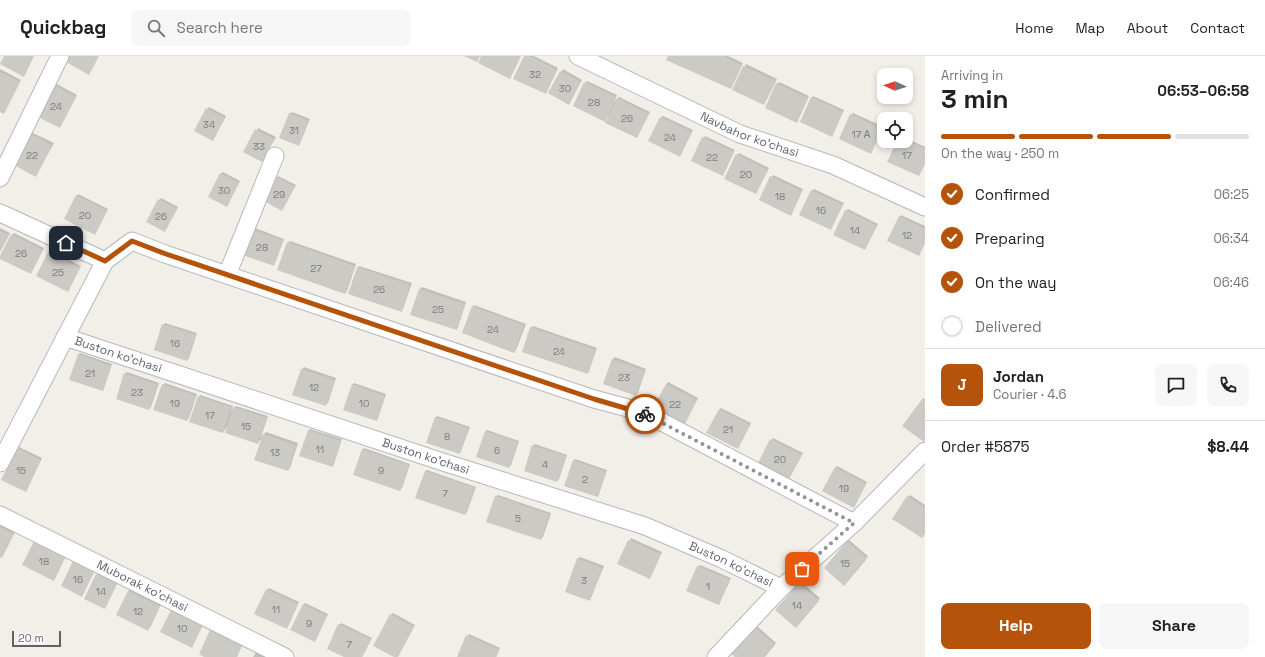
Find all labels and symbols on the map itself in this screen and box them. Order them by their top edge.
house number: 32 [529,68,541,81]
north arrow [877,68,913,104]
house number: 30 [559,82,571,95]
house number: 28 [588,96,600,109]
house number: 24 [50,100,62,113]
street label: Navbahor ko'chasi [698,108,801,161]
house number: 26 [621,112,633,125]
house number: 34 [203,118,215,131]
house number: 31 [289,124,299,137]
house number: 17 А [851,128,871,141]
house number: 24 [664,131,676,144]
house number: 33 [253,140,265,153]
house number: 22 [26,149,38,162]
house number: 17 [902,149,912,162]
house number: 22 [706,151,718,164]
house number: 20 [740,168,752,181]
house number: 30 [218,184,230,197]
house number: 29 [273,188,285,201]
house number: 18 [775,190,785,203]
house number: 16 [816,204,826,217]
house number: 20 [79,209,91,222]
house number: 26 [155,210,167,223]
house number: 14 [850,224,860,237]
pin [49,226,83,260]
house number: 12 [902,229,912,242]
house number: 28 [256,241,268,254]
house number: 26 [15,247,27,260]
house number: 27 [310,262,322,275]
house number: 25 [52,266,64,279]
house number: 26 [373,283,385,296]
house number: 25 [432,303,444,316]
house number: 24 [487,323,499,336]
street label: Buston ko'chasi [72,333,164,377]
house number: 16 [170,337,180,350]
house number: 24 [553,345,565,358]
house number: 21 [85,367,95,380]
house number: 23 [618,371,630,384]
house number: 12 [309,381,319,394]
house number: 23 [131,386,143,399]
courier [625,394,665,434]
house number: 19 [170,397,180,410]
house number: 10 [359,397,369,410]
house number: 22 [669,398,681,411]
house number: 17 [205,409,215,422]
house number: 15 [241,420,251,433]
house number: 21 [723,423,733,436]
house number: 8 [444,430,450,443]
street label: Buston ko'chasi [380,434,472,478]
house number: 11 [316,443,324,456]
house number: 6 [494,444,500,457]
house number: 13 [270,446,280,459]
house number: 20 [774,453,786,466]
house number: 4 [542,458,548,471]
house number: 15 [16,464,26,477]
house number: 9 [378,464,384,477]
house number: 2 [582,473,588,486]
house number: 19 [839,482,849,495]
house number: 7 [442,487,448,500]
house number: 5 [515,512,521,525]
street label: Buston ko'chasi [686,538,776,591]
pin [785,552,819,586]
house number: 18 [39,555,49,568]
street label: Muborak ko'chasi [94,556,191,615]
house number: 15 [840,557,850,570]
house number: 16 [73,573,83,586]
house number: 3 [581,574,587,587]
house number: 1 [706,580,710,593]
house number: 14 [96,585,106,598]
house number: 14 [792,599,802,612]
house number: 11 [272,603,280,616]
house number: 12 [133,605,143,618]
house number: 9 [306,617,312,630]
house number: 10 [177,622,187,635]
scale bar [12,629,61,648]
house number: 7 [346,638,352,651]

